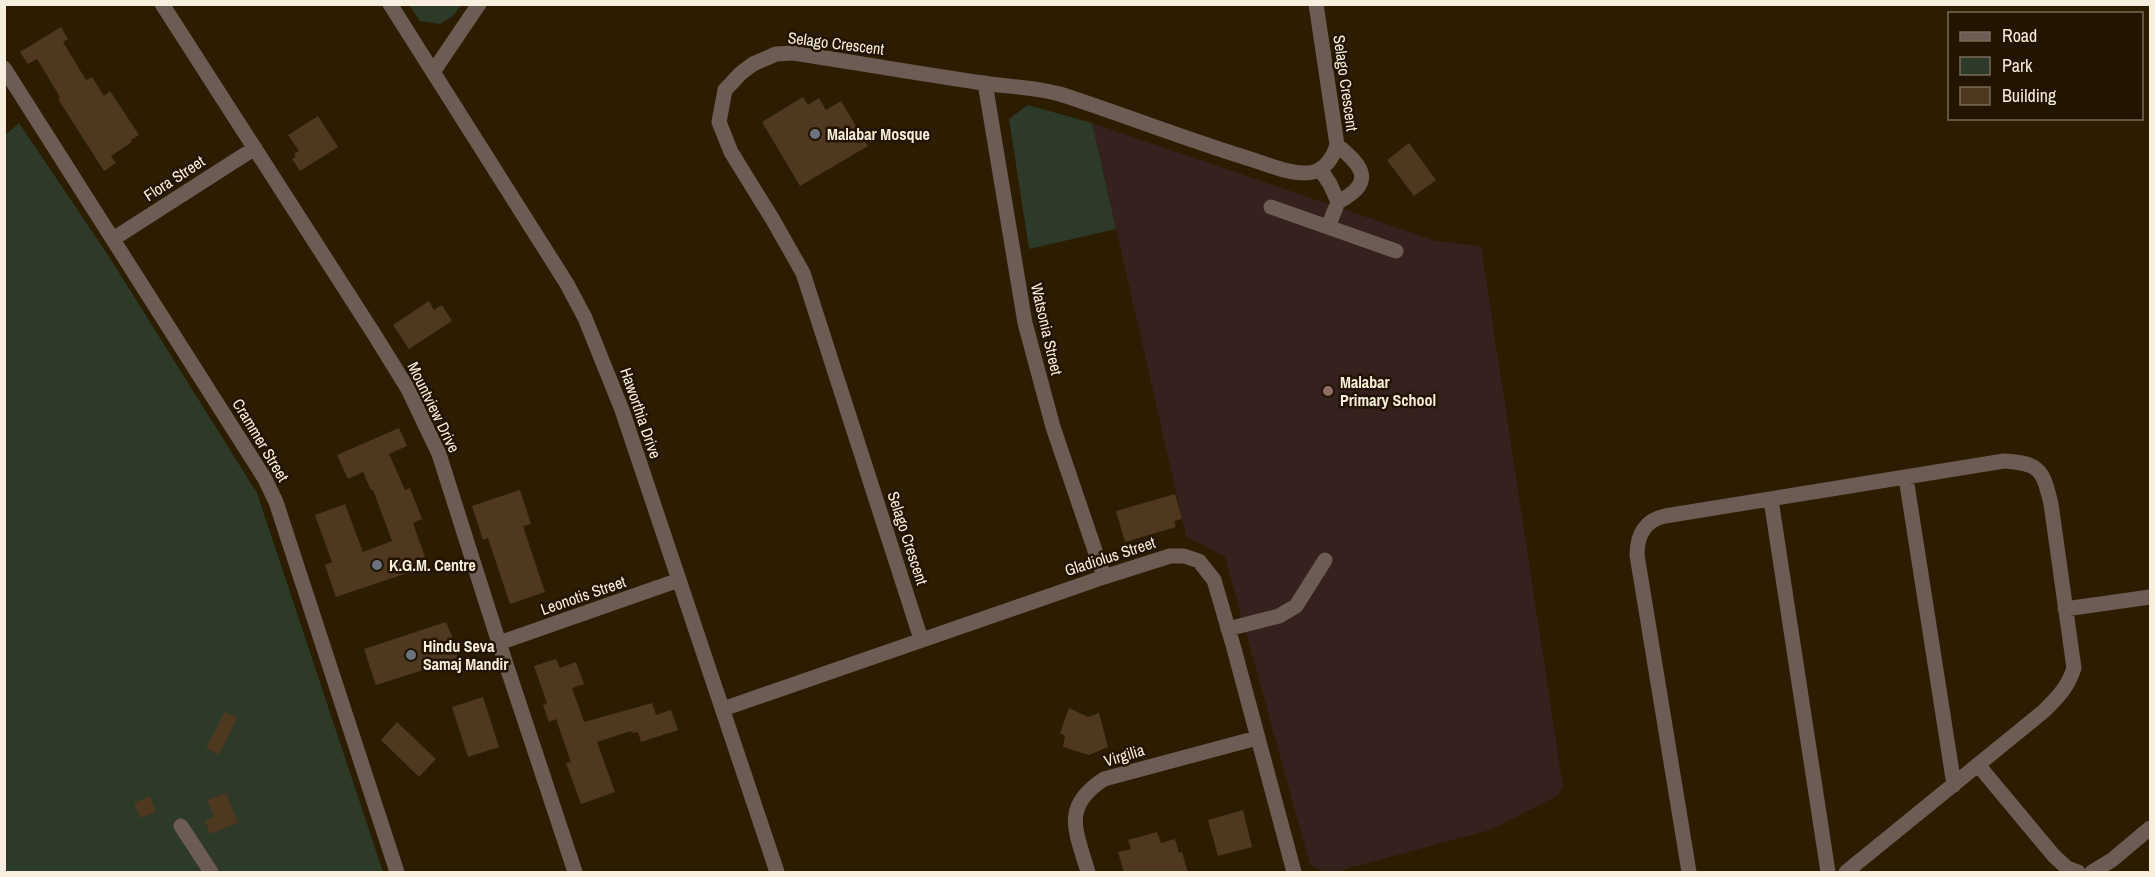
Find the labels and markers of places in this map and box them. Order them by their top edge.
place label: Malabar Mosque [827,123,930,145]
marker: Malabar Mosque [808,127,822,141]
place label: Malabar Primary School [1340,371,1436,411]
marker: Malabar Primary School [1321,384,1335,398]
place label: K.G.M. Centre [389,554,476,576]
marker: K.G.M. Centre [370,558,384,572]
place label: Hindu Seva Samaj Mandir [423,635,509,675]
marker: Hindu Seva Samaj Mandir [404,648,418,662]

